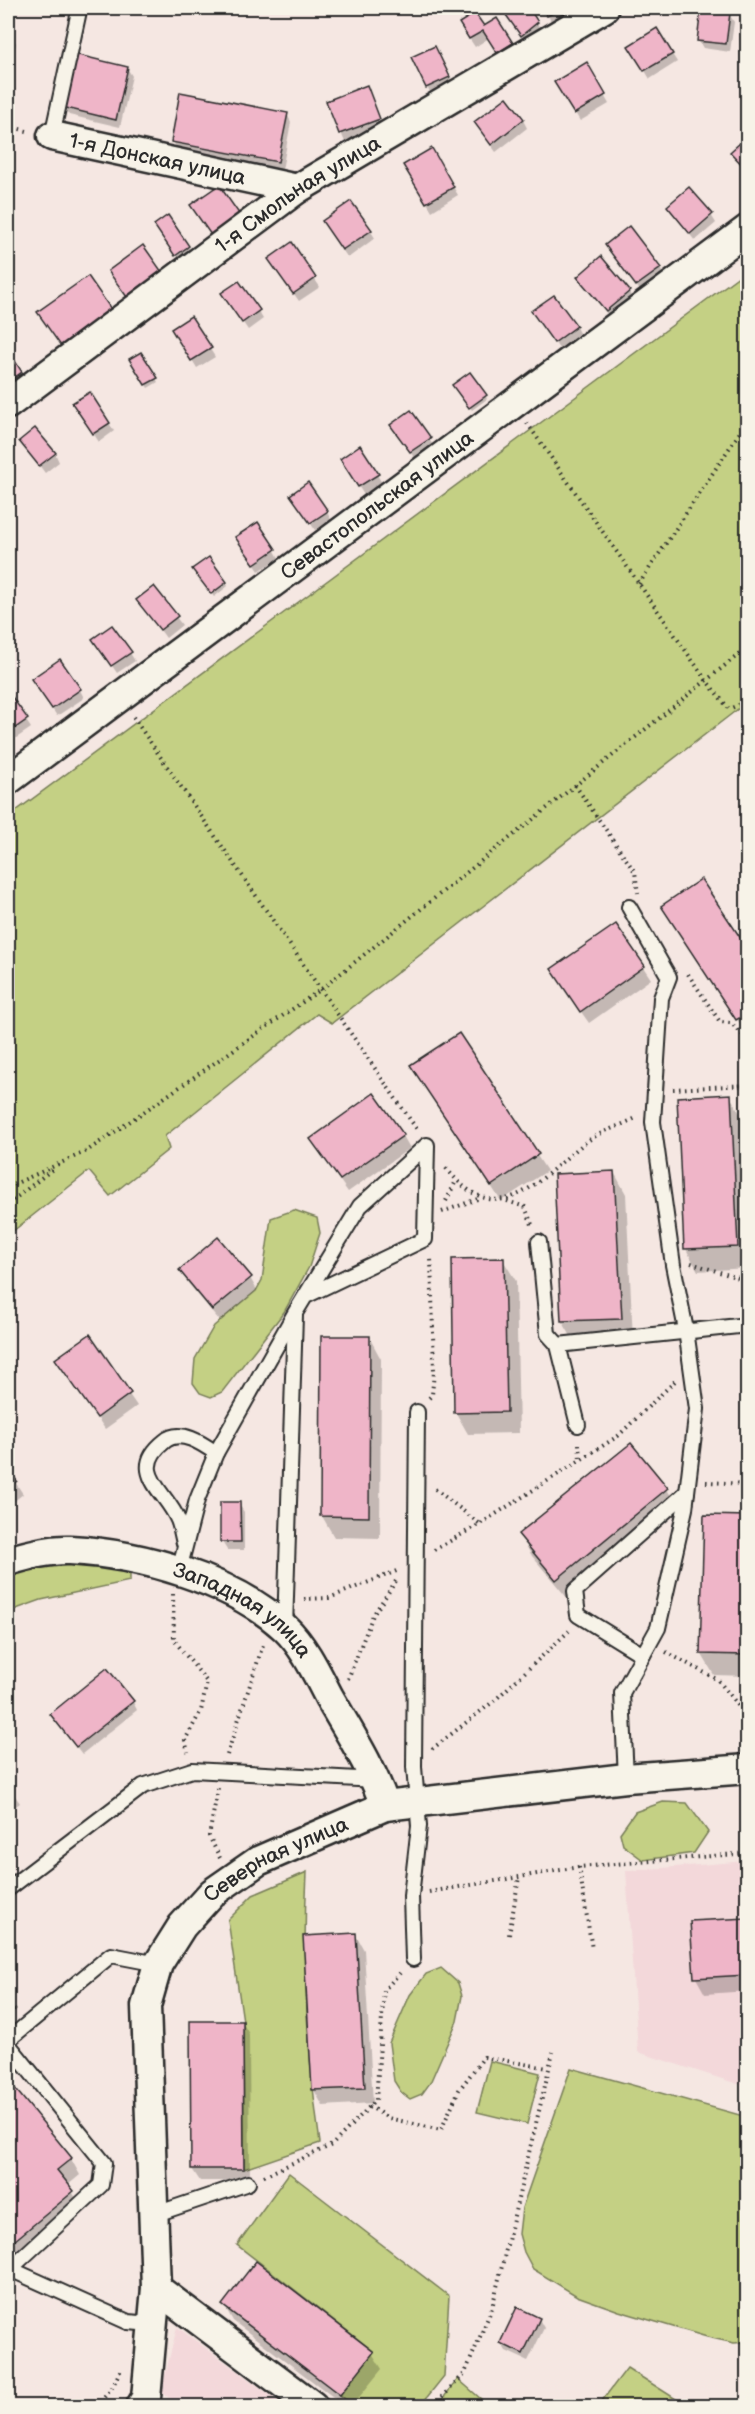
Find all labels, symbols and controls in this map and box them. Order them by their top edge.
street label: 1-я Донская улица [67,128,249,190]
street label: 1-я Смольная улица [210,130,386,258]
street label: Севастопольская улица [276,425,479,585]
street label: Западная улица [170,1557,317,1663]
street label: Северная улица [198,1811,352,1907]

